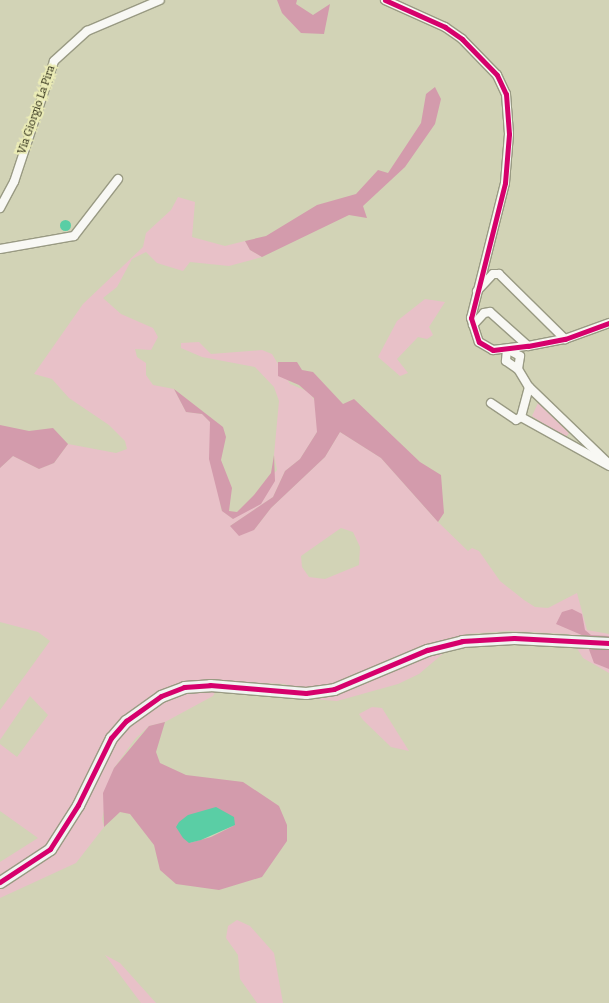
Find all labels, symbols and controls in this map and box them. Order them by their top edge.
street label: Via Giorgio La Pira [16,64,58,156]

